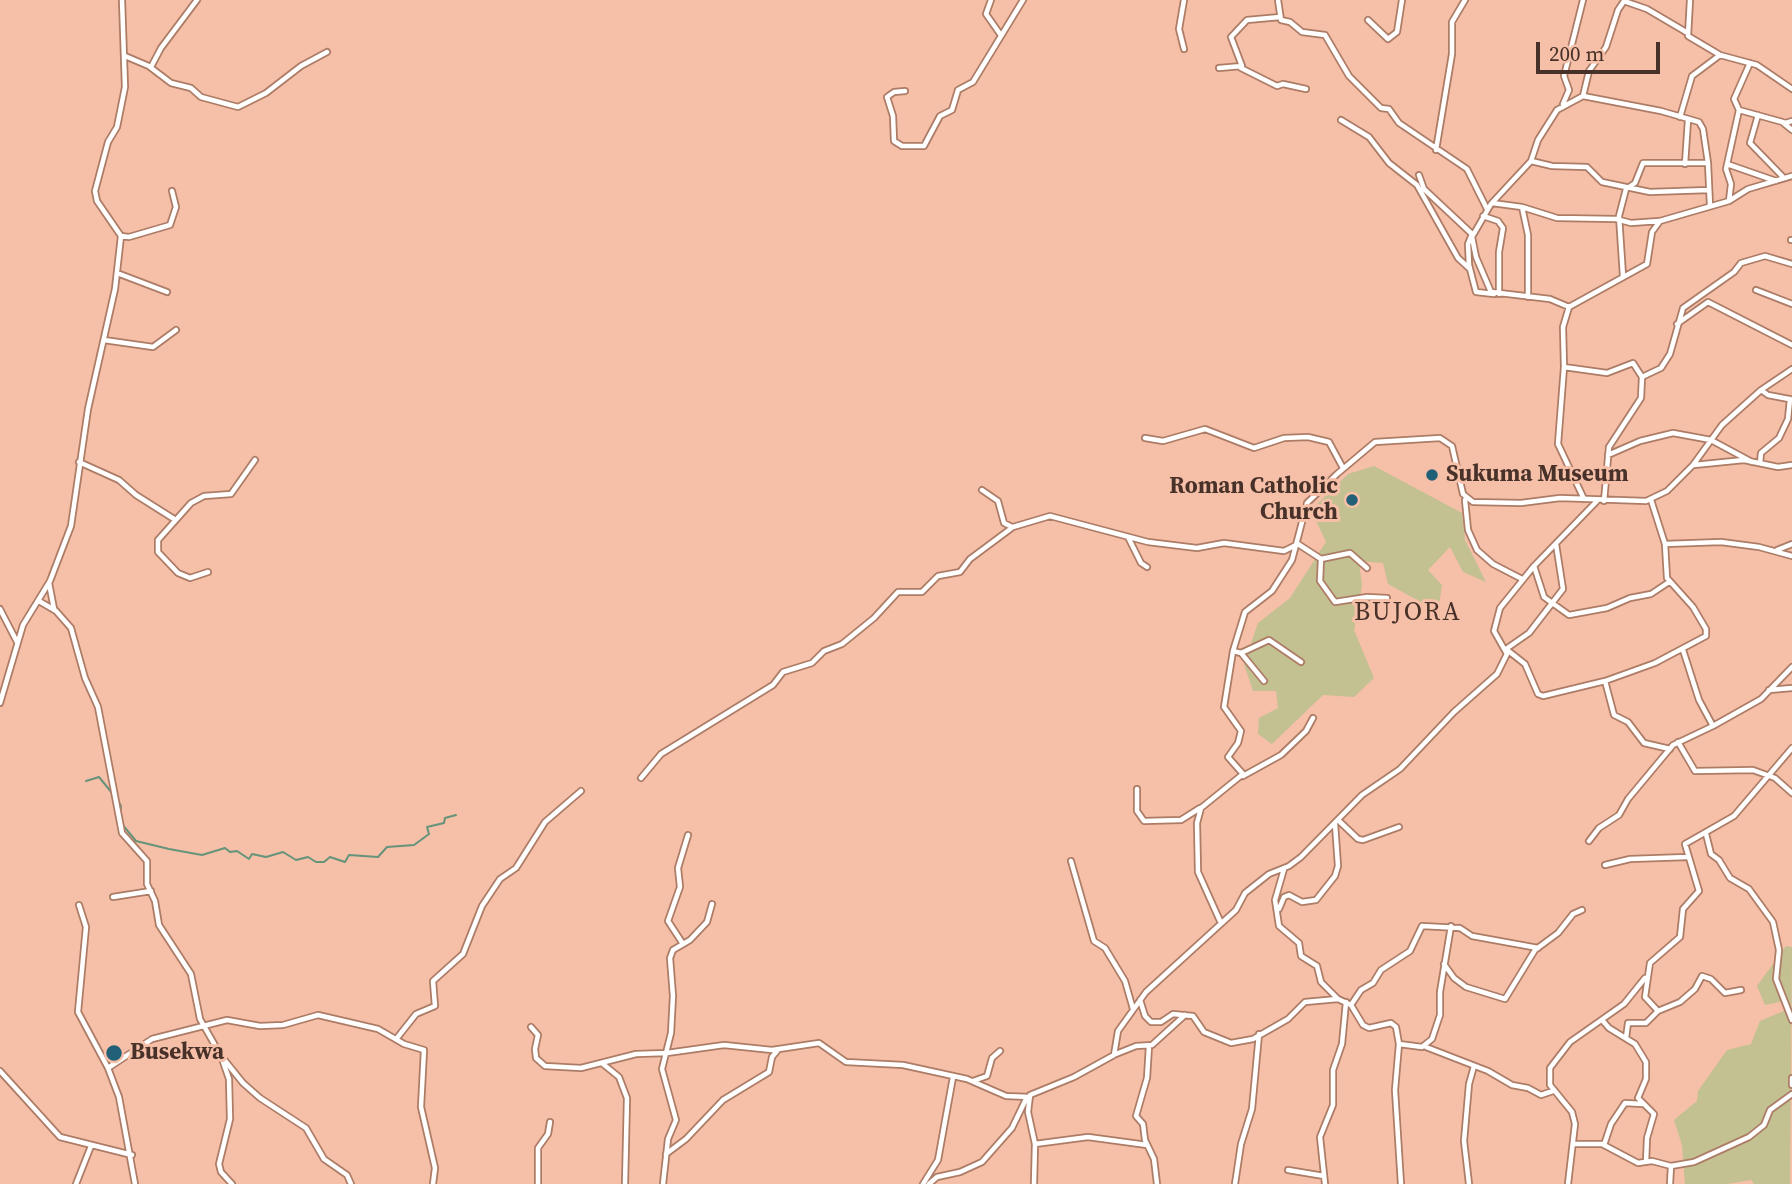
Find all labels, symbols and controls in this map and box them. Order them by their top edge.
scale bar [1540,28,1664,72]
text: 200 m [1549,39,1604,68]
place label: Sukuma Museum [1446,461,1629,489]
marker: Sukuma Museum [1424,467,1440,483]
place label: Roman Catholic Church [1169,473,1338,527]
marker: Roman Catholic Church [1344,492,1360,508]
district label: BUJORA [1355,597,1461,629]
place label: Busekwa [130,1039,224,1067]
marker: Busekwa [104,1043,124,1063]

